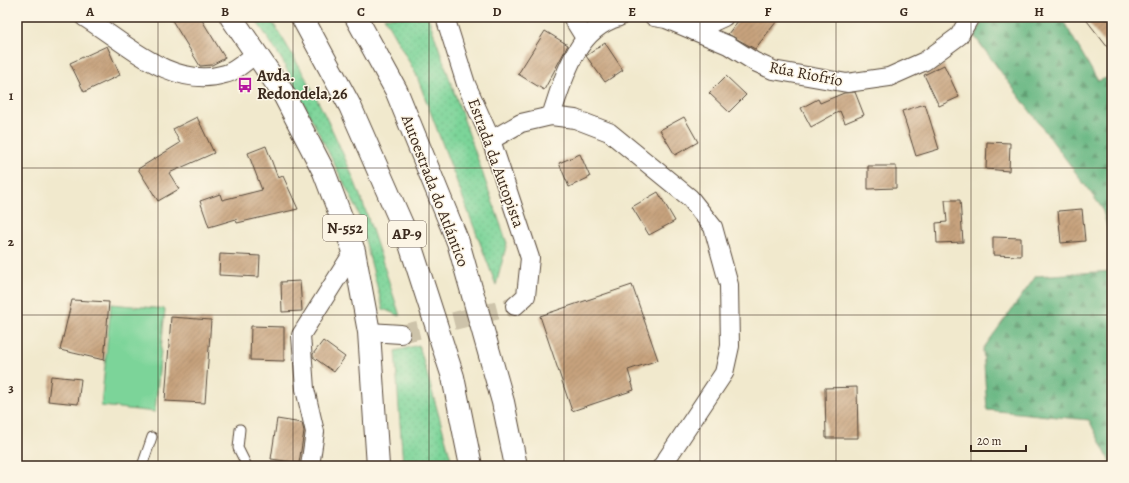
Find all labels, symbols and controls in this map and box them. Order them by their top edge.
text: A [85,3,95,20]
text: B [221,3,229,20]
text: C [357,3,365,20]
text: D [492,3,502,20]
text: E [628,3,636,20]
text: F [765,3,772,20]
text: G [900,3,908,20]
text: H [1034,3,1044,20]
street label: Rúa Riofrío [767,56,845,92]
place label: Avda. Redondela,26 [256,65,348,105]
bus stop icon: Avda. Redondela,26 [236,76,254,94]
text: 1 [9,87,14,104]
street label: Estrada da Autopista [462,95,530,231]
street label: Autoestrada do Atlántico [395,111,474,270]
road number: N-552 [323,215,367,241]
road number: AP-9 [388,221,426,247]
text: 2 [8,233,15,250]
text: 3 [8,379,14,396]
scale bar [971,427,1026,453]
text: 20 m [977,433,1001,449]

